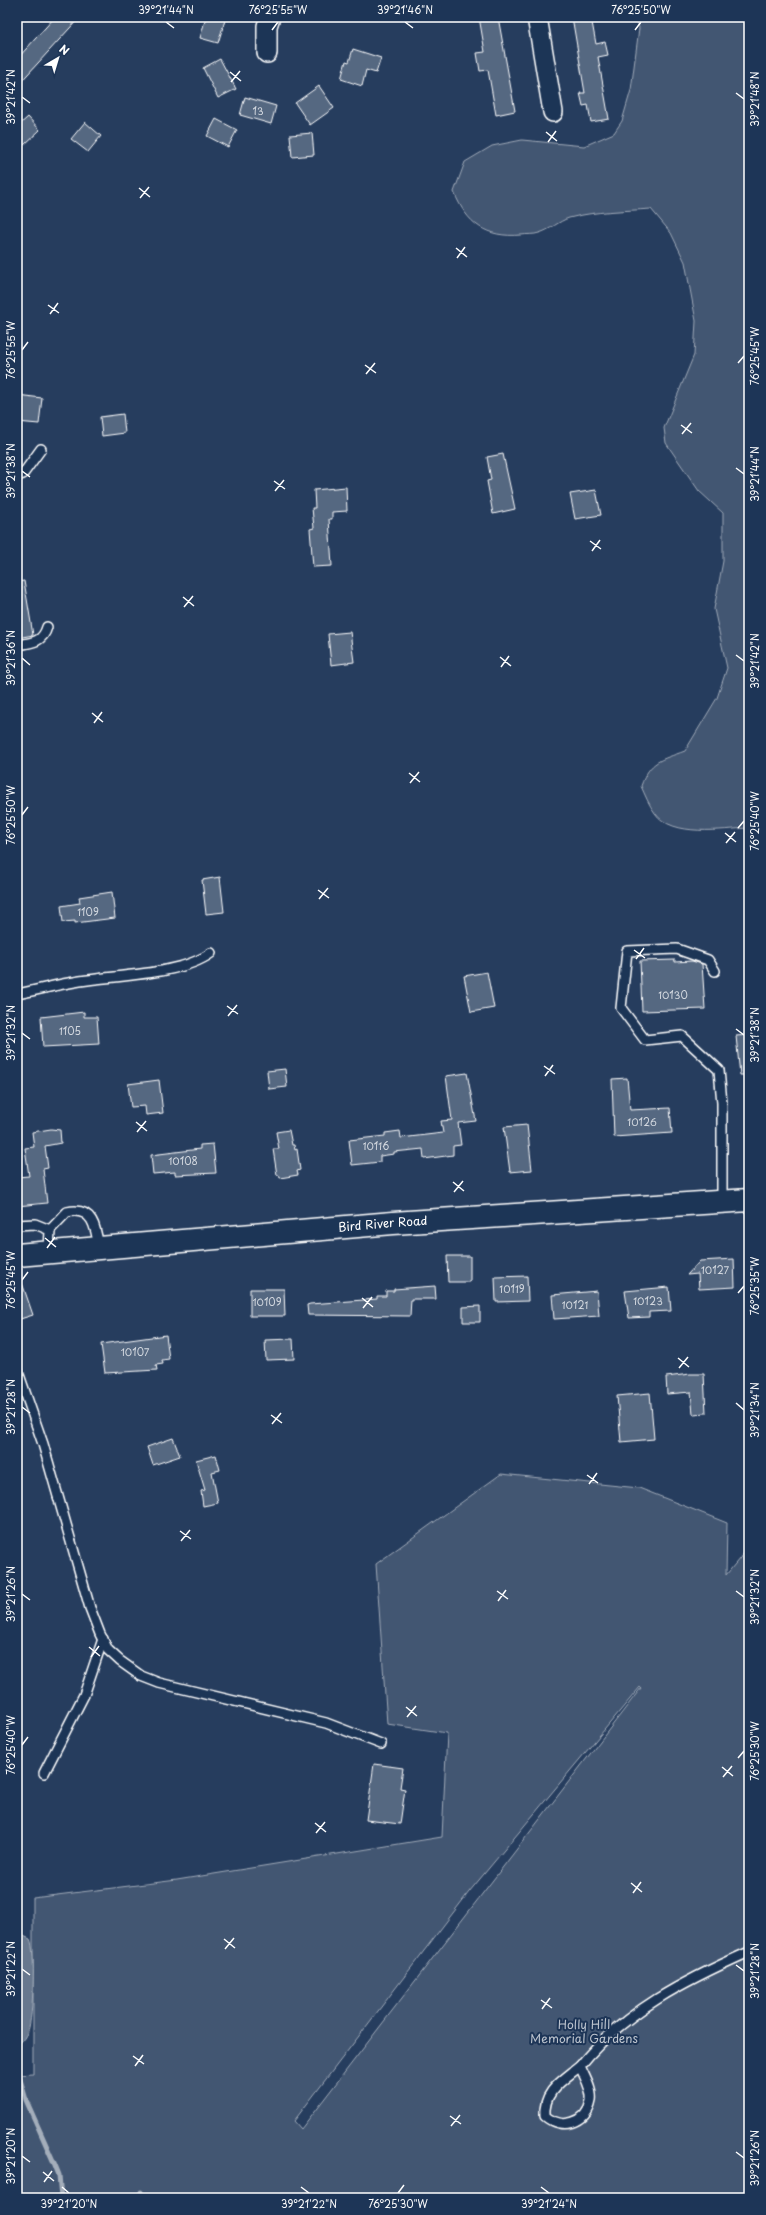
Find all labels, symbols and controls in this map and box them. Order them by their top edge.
text: 39°21'44"N [138,2,194,17]
text: 76°25'55"W [249,2,308,17]
text: 39°21'46"N [377,2,433,17]
text: 76°25'50"W [611,2,671,17]
north arrow [38,38,78,78]
text: N [56,40,73,59]
text: 39°21'42"N [3,69,18,125]
text: 39°21'48"N [747,71,762,127]
house number: 13 [252,103,264,118]
text: 76°25'55"W [3,320,18,379]
text: 76°25'45"W [747,326,762,385]
text: 39°21'38"N [3,443,18,499]
text: 39°21'44"N [747,446,762,502]
text: 39°21'36"N [3,630,18,686]
text: 39°21'42"N [747,633,762,689]
text: 76°25'50"W [3,785,18,845]
text: 76°25'40"W [747,791,762,851]
house number: 1109 [77,904,99,919]
house number: 10130 [658,987,688,1002]
text: 39°21'32"N [3,1005,18,1061]
text: 39°21'38"N [747,1007,762,1063]
house number: 1105 [59,1023,81,1038]
house number: 10126 [627,1114,657,1129]
house number: 10116 [363,1138,389,1153]
house number: 10108 [168,1153,198,1168]
street label: Bird River Road [337,1211,428,1236]
text: 76°25'45"W [3,1250,18,1309]
text: 76°25'35"W [747,1256,762,1315]
house number: 10127 [701,1262,729,1277]
house number: 10119 [499,1281,525,1296]
house number: 10123 [633,1293,663,1308]
house number: 10109 [252,1294,282,1309]
house number: 10121 [562,1297,589,1312]
house number: 10107 [121,1344,150,1359]
text: 39°21'28"N [3,1379,18,1435]
text: 39°21'34"N [747,1382,762,1438]
text: 39°21'26"N [3,1566,18,1622]
text: 39°21'32"N [747,1569,762,1625]
text: 76°25'40"W [3,1715,18,1775]
text: 76°25'30"W [747,1720,762,1781]
text: 39°21'22"N [3,1941,18,1997]
text: 39°21'28"N [747,1943,762,1999]
park label: Holly Hill Memorial Gardens [530,2015,638,2047]
text: 39°21'20"N [3,2127,18,2184]
text: 39°21'26"N [747,2130,762,2186]
text: 39°21'20"N [41,2196,98,2211]
text: 39°21'22"N [281,2196,337,2211]
text: 76°25'30"W [368,2196,429,2211]
text: 39°21'24"N [521,2196,577,2211]

